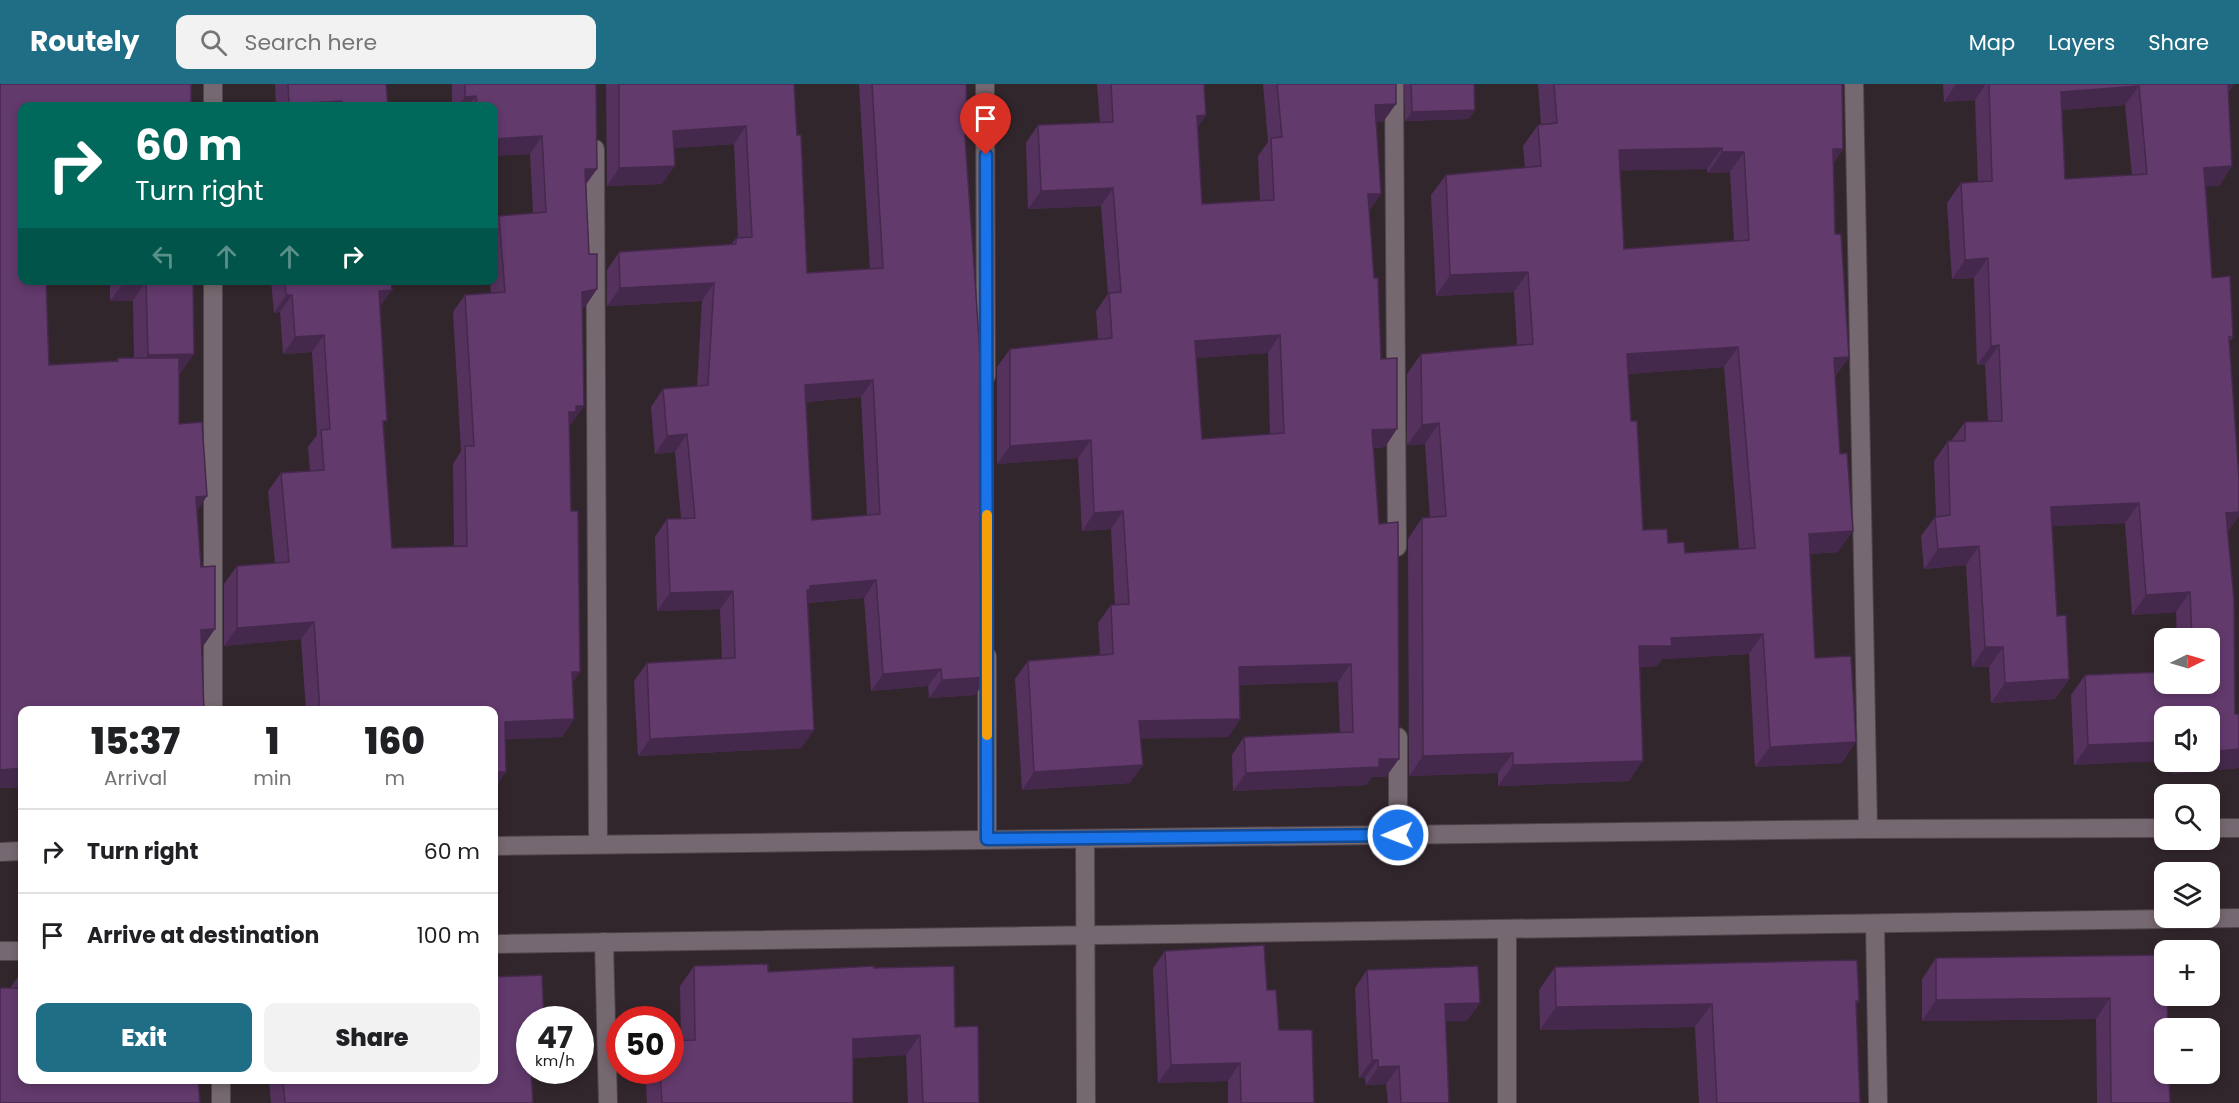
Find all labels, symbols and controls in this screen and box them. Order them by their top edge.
search box [176,15,596,69]
text: Routely [30,22,140,61]
icon: search [197,26,230,59]
text: Search here [245,27,377,58]
text: Map [1969,28,2015,57]
text: Layers [2048,28,2115,57]
text: Share [2148,28,2209,57]
pin [960,93,1011,155]
icon: arrive [969,102,1002,135]
text: 60 m [135,116,243,175]
icon: right [36,126,114,204]
text: Turn right [135,172,264,209]
icon: left [147,240,180,273]
icon: ahead [210,240,243,273]
icon: ahead [273,240,306,273]
icon: right [336,240,369,273]
north arrow [2154,628,2220,694]
map controls [2154,628,2220,1084]
button: sound [2154,706,2220,772]
text: 15:37 [91,716,180,767]
text: 1 [265,716,279,767]
text: 160 [365,716,425,767]
text: Arrival [104,764,167,792]
text: min [253,764,292,792]
text: m [384,764,405,792]
button: search [2154,784,2220,850]
position arrow [1366,803,1430,867]
icon: right [36,835,69,868]
text: Turn right [87,836,198,867]
text: 60 m [424,836,480,867]
button: layers [2154,862,2220,928]
icon: arrive [36,919,69,952]
text: Arrive at destination [87,920,319,951]
text: 100 m [417,920,480,951]
button: + [2154,940,2220,1006]
button: Exit [36,1003,252,1072]
button: Share [264,1003,480,1072]
speed limit sign: 50 [606,1006,684,1084]
text: 47 [537,1016,573,1059]
button: − [2154,1018,2220,1084]
text: km/h [535,1050,575,1071]

